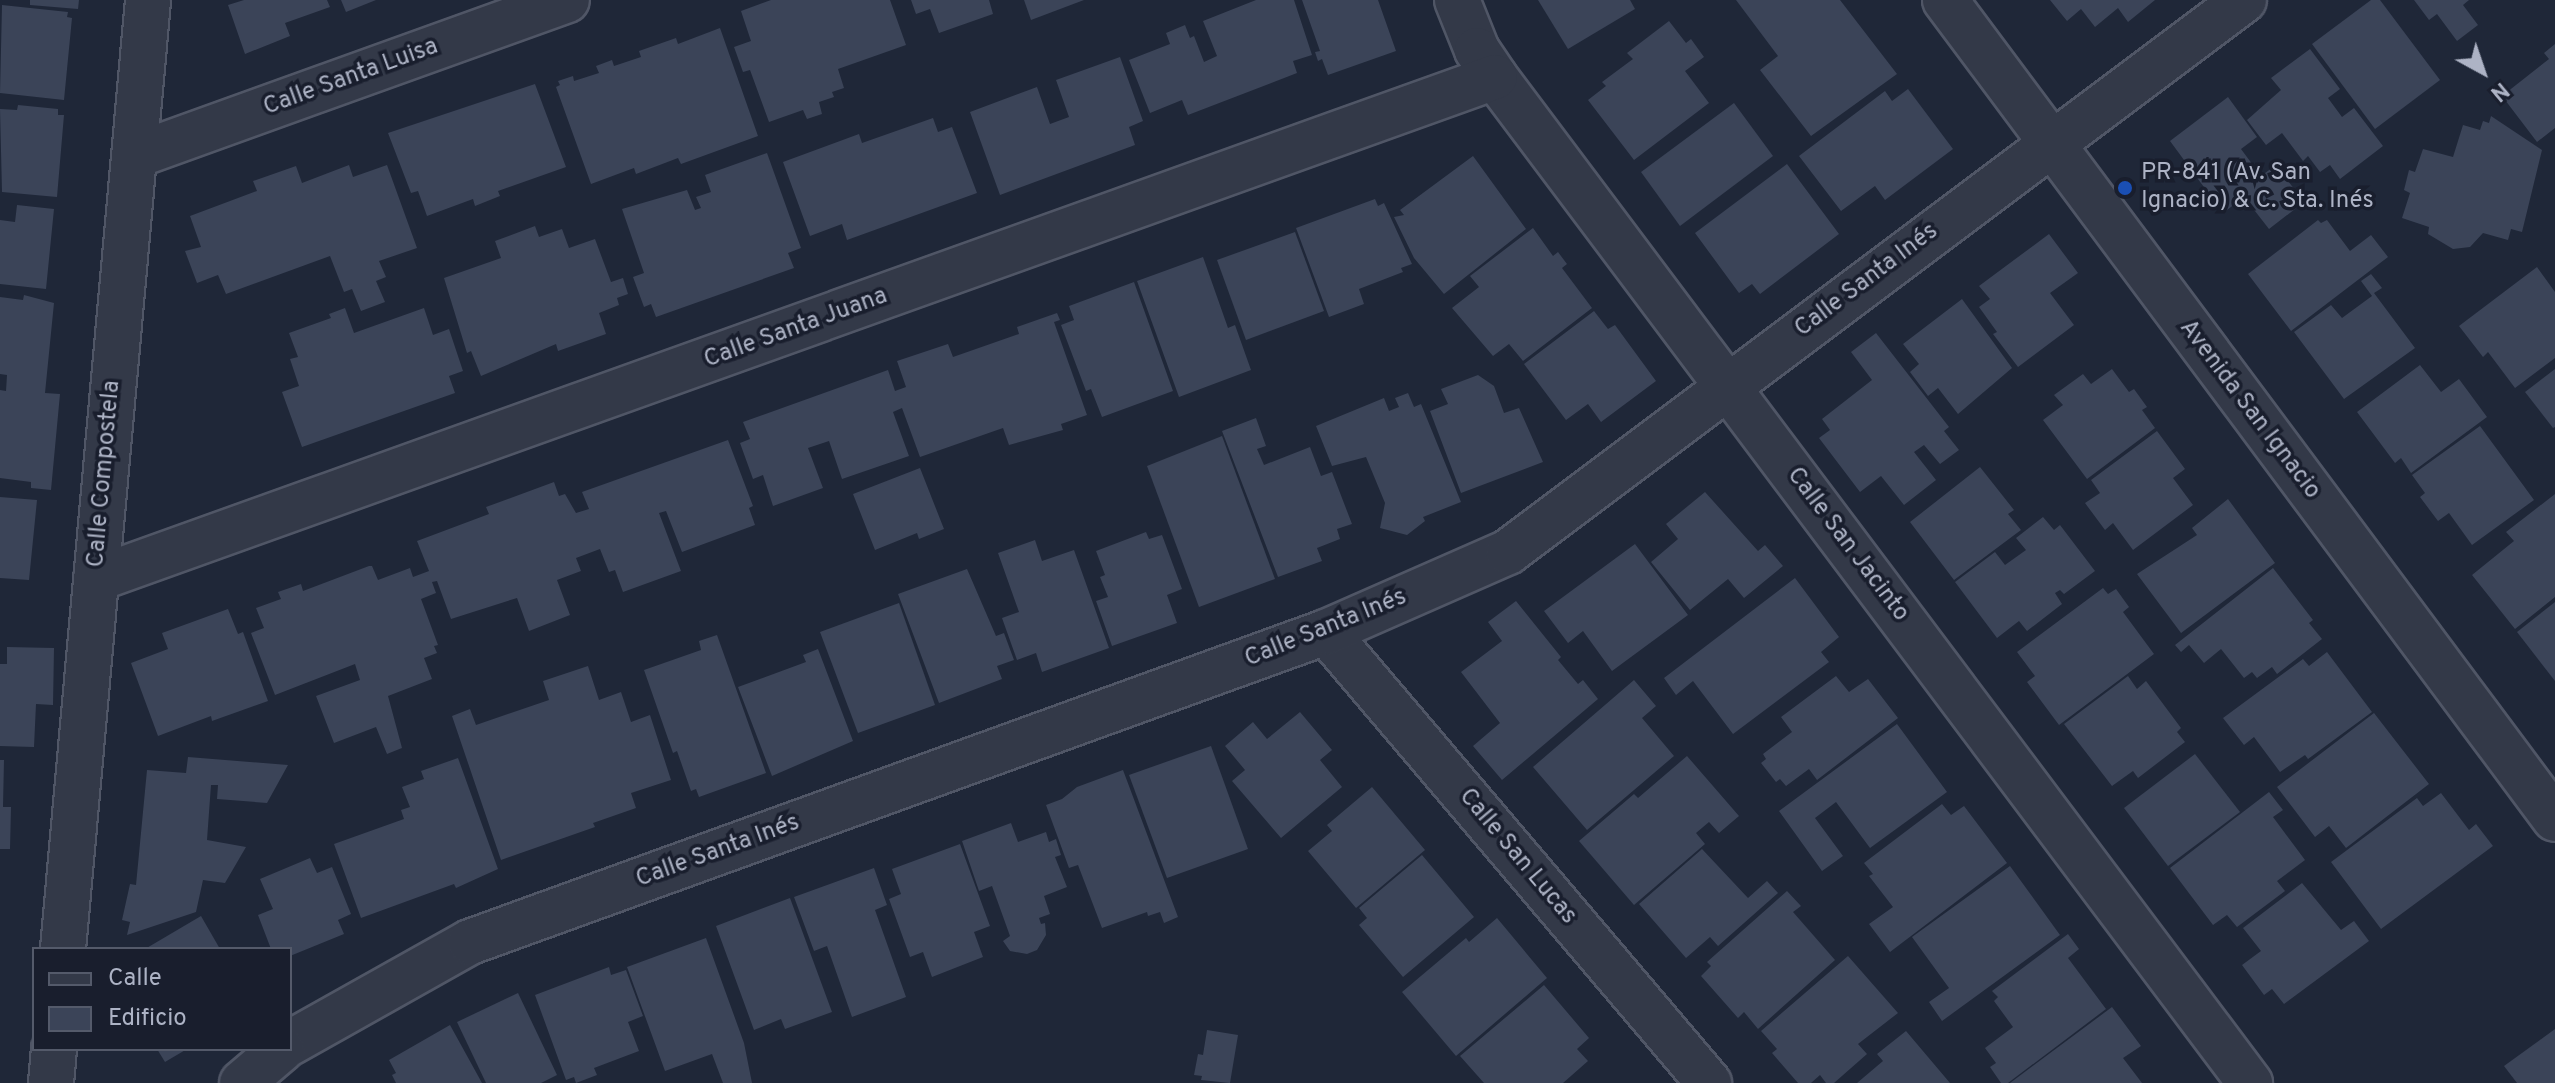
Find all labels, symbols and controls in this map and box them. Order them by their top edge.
north arrow [2443,32,2523,112]
street label: Calle Santa Luisa [260,33,442,123]
text: N [2484,75,2513,106]
place label: PR-841 (Av. San Ignacio) & C. Sta. Inés [2141,160,2374,216]
marker: PR-841 (Av. San Ignacio) & C. Sta. Inés [2116,179,2134,197]
street label: Calle Santa Inés [1790,218,1944,344]
street label: Calle Santa Juana [700,282,892,376]
street label: Avenida San Ignacio [2172,315,2326,505]
street label: Calle Compostela [82,379,128,569]
street label: Calle San Jacinto [1780,462,1914,628]
street label: Calle Santa Inés [1241,583,1411,675]
street label: Calle San Lucas [1452,783,1582,931]
street label: Calle Santa Inés [632,809,804,895]
legend [32,947,292,1051]
text: Calle [108,964,162,994]
text: Edificio [108,1004,187,1034]

